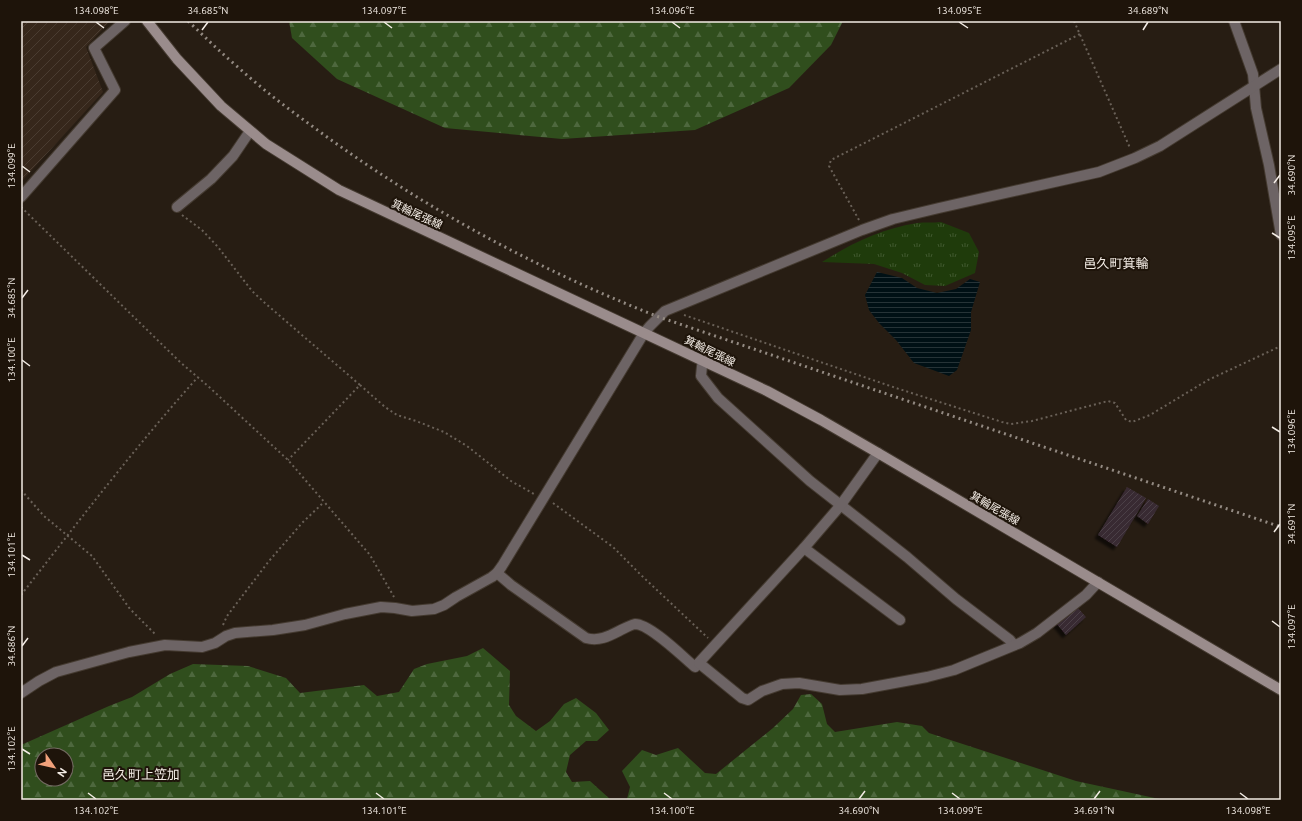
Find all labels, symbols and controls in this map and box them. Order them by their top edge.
text: 134.098°E [73,5,119,16]
text: 34.685°N [187,5,229,16]
text: 134.097°E [361,5,407,16]
text: 134.096°E [649,5,695,16]
text: 134.095°E [936,5,982,16]
text: 34.689°N [1127,5,1169,16]
text: 134.099°E [6,143,17,189]
text: 34.690°N [1286,154,1297,196]
street label: 箕輪尾張線 [390,197,444,231]
text: 134.095°E [1286,215,1297,261]
district label: 邑久町箕輪 [1083,256,1149,270]
text: 34.685°N [6,277,17,319]
street label: 箕輪尾張線 [683,334,737,368]
text: 134.100°E [6,337,17,383]
text: 134.096°E [1286,409,1297,455]
street label: 箕輪尾張線 [968,489,1022,527]
text: 34.691°N [1286,503,1297,545]
text: 134.101°E [6,532,17,578]
text: 134.097°E [1286,604,1297,650]
text: 34.686°N [6,625,17,667]
text: 134.102°E [6,726,17,772]
north arrow [34,747,74,787]
text: N [55,766,70,779]
district label: 邑久町上笠加 [102,767,180,781]
text: 134.102°E [73,805,119,816]
text: 134.101°E [361,805,407,816]
text: 134.100°E [649,805,695,816]
text: 34.690°N [838,805,880,816]
text: 134.099°E [937,805,983,816]
text: 34.691°N [1073,805,1115,816]
text: 134.098°E [1225,805,1271,816]

